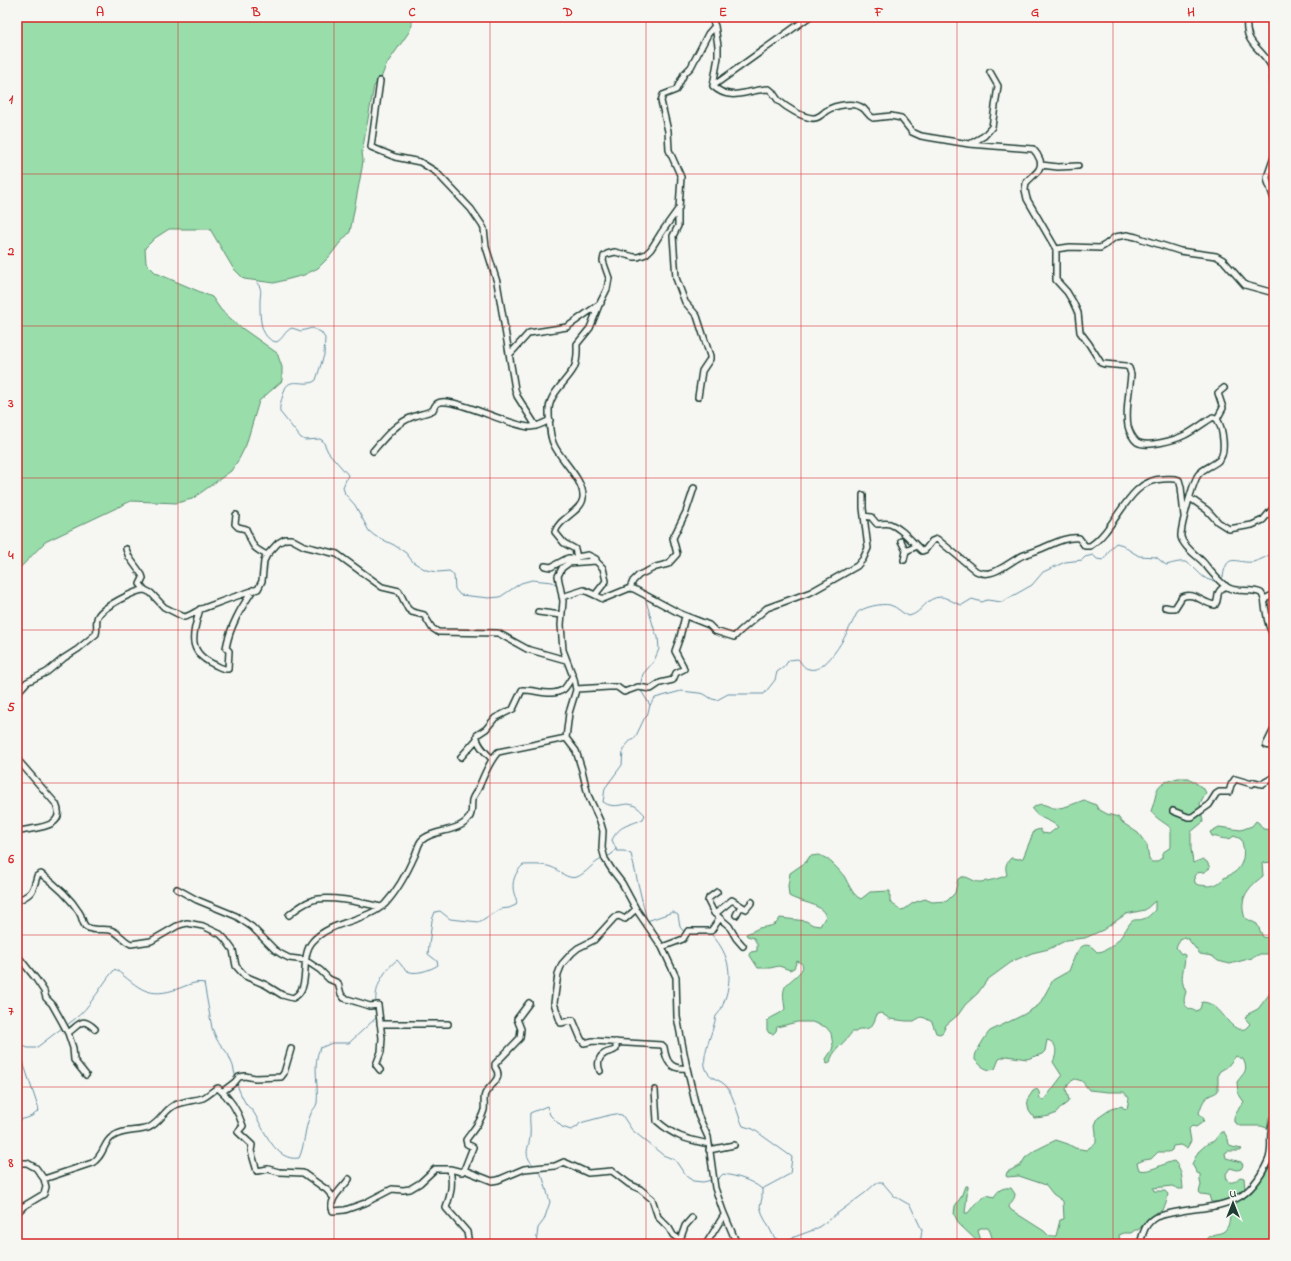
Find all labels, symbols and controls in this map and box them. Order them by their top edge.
text: A [96,3,104,22]
text: B [251,3,261,22]
text: C [408,3,416,22]
text: D [562,3,573,22]
text: E [719,3,727,22]
text: F [874,3,884,22]
text: G [1031,3,1039,22]
text: H [1187,3,1195,22]
text: 1 [9,90,14,109]
text: 2 [7,242,15,261]
text: 3 [7,394,14,413]
text: 4 [7,546,14,565]
text: 5 [7,698,15,717]
text: 6 [7,850,14,869]
text: 7 [8,1002,14,1021]
text: 8 [8,1154,14,1173]
north arrow [1213,1183,1253,1223]
text: U [1230,1186,1237,1202]

